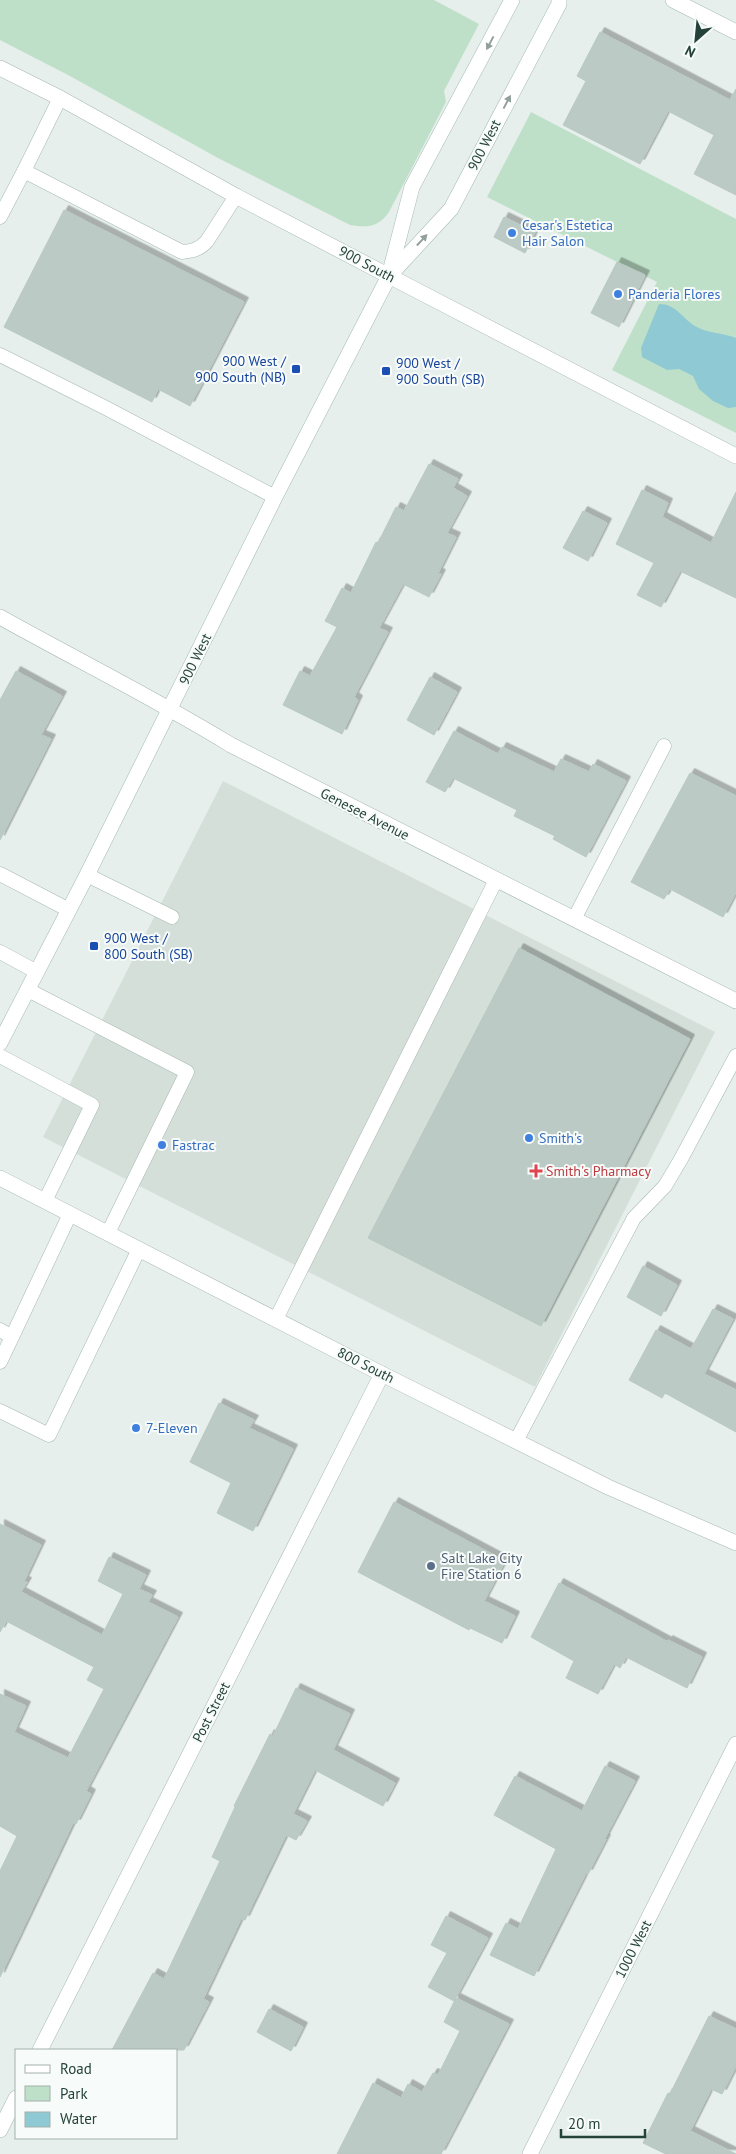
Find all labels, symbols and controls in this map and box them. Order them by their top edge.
north arrow [671,15,721,65]
one-way arrow [486,36,494,50]
text: N [682,41,698,62]
one-way arrow [502,96,511,109]
street label: 900 West [463,116,505,174]
place label: Cesar's Estetica Hair Salon [522,216,613,250]
marker: Cesar's Estetica Hair Salon [506,227,518,239]
one-way arrow [416,234,428,246]
street label: 900 South [336,242,398,286]
place label: Panderia Flores [628,285,720,303]
marker: Panderia Flores [612,288,624,300]
place label: 900 West / 900 South (NB) [195,352,287,386]
place label: 900 West / 900 South (SB) [396,354,485,388]
marker: 900 West / 900 South (NB) [290,363,302,375]
marker: 900 West / 900 South (SB) [380,365,392,377]
street label: 900 West [175,630,215,688]
street label: Genesee Avenue [318,784,412,844]
place label: 900 West / 800 South (SB) [104,929,193,963]
marker: 900 West / 800 South (SB) [88,940,100,952]
place label: Smith's [539,1129,582,1147]
marker: Smith's [523,1132,535,1144]
place label: Fastrac [172,1136,215,1154]
marker: Fastrac [156,1139,168,1151]
place label: Smith's Pharmacy [546,1162,651,1180]
marker: Smith's Pharmacy [530,1165,542,1177]
street label: 800 South [335,1343,397,1387]
place label: 7-Eleven [146,1419,198,1437]
marker: 7-Eleven [130,1422,142,1434]
place label: Salt Lake City Fire Station 6 [441,1549,523,1583]
marker: Salt Lake City Fire Station 6 [425,1560,437,1572]
street label: Post Street [188,1679,234,1745]
street label: 1000 West [611,1917,655,1981]
legend [15,2049,178,2139]
text: Road [60,2059,92,2078]
text: Park [60,2084,88,2103]
scale bar [561,2106,645,2138]
text: Water [60,2109,97,2128]
text: 20 m [568,2114,601,2133]

